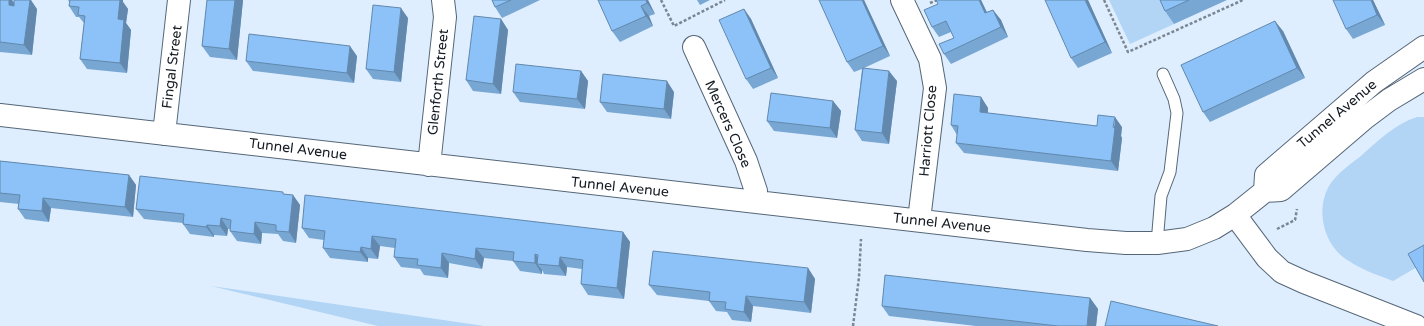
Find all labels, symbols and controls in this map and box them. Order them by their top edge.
street label: Fingal Street [158,24,186,110]
street label: Glenforth Street [424,27,452,136]
street label: Tunnel Avenue [1294,76,1380,152]
street label: Mercers Close [701,78,755,170]
street label: Harriott Close [916,84,940,177]
street label: Tunnel Avenue [248,135,348,163]
street label: Tunnel Avenue [570,173,670,201]
street label: Tunnel Avenue [892,209,992,237]

